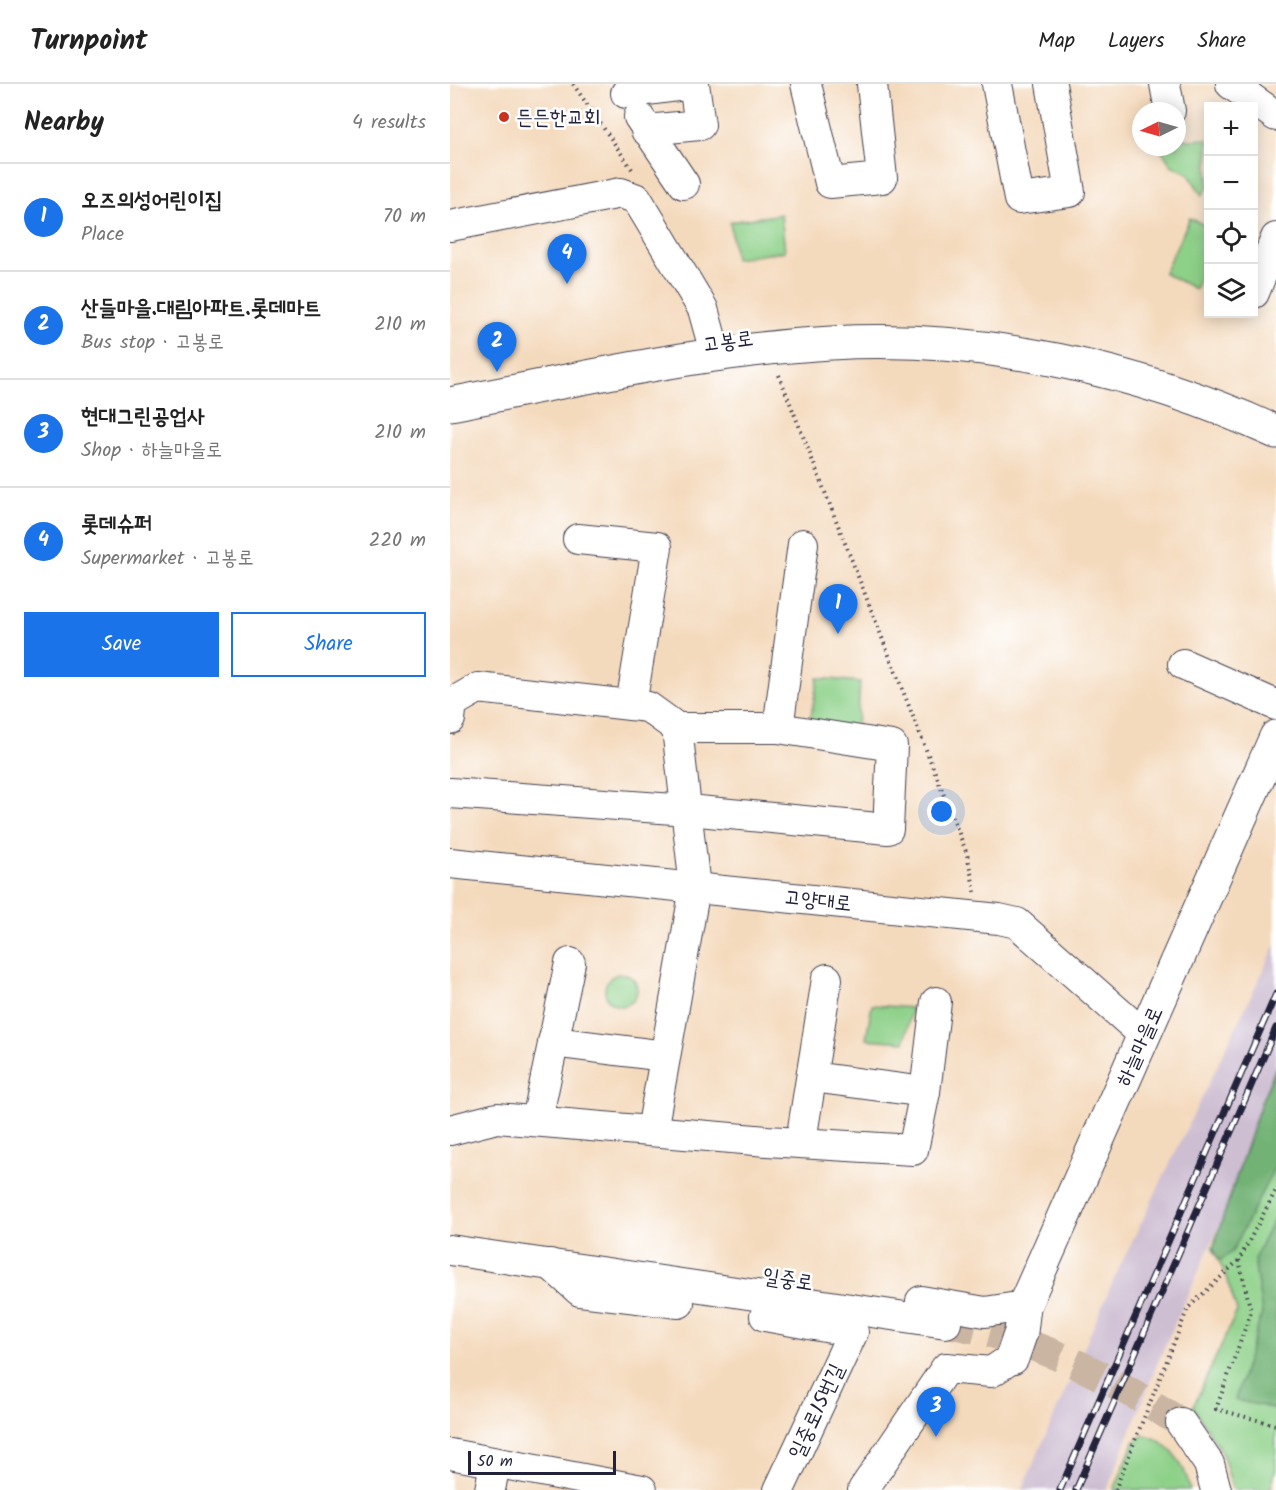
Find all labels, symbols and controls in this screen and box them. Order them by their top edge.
text: Turnpoint [30,19,148,64]
text: Map [1038,25,1075,58]
text: Layers [1108,25,1164,58]
text: Share [1197,25,1246,58]
text: Nearby [24,102,104,144]
place label: 든든한교회 [516,102,601,135]
north arrow [1132,102,1186,156]
map controls [1204,102,1258,318]
button: + [1204,102,1258,156]
text: 4 results [352,107,426,139]
marker: 든든한교회 [497,110,511,124]
button: − [1204,156,1258,210]
text: 오즈의성어린이집 [81,184,223,219]
text: 1 [40,201,47,233]
text: 70 m [383,201,426,233]
button: locate [1204,210,1258,264]
text: Place [81,219,124,251]
pin: 4 [548,234,586,284]
button: layers [1204,264,1258,318]
text: 산들마을.대림아파트.롯데마트 [81,292,322,327]
text: 2 [38,309,49,341]
text: 210 m [374,309,426,341]
pin: 2 [478,322,516,372]
street label: 고봉로 [701,323,756,362]
text: Bus stop · 고봉로 [81,327,224,359]
text: 현대그린공업사 [81,400,205,435]
text: 3 [38,417,49,449]
text: 210 m [374,417,426,449]
text: Shop · 하늘마을로 [81,435,222,467]
text: 롯데슈퍼 [81,508,152,543]
text: 4 [38,525,49,557]
text: 220 m [369,525,426,557]
text: Supermarket · 고봉로 [81,543,254,575]
pin: 1 [818,584,858,634]
button: Save [24,612,219,677]
button: Share [231,612,426,677]
your location [927,797,956,826]
street label: 고양대로 [783,882,853,921]
street label: 하늘마을로 [1108,1001,1173,1092]
street label: 일중로 [760,1260,815,1301]
street label: 일중로15번길 [781,1358,854,1465]
pin: 3 [916,1388,956,1437]
scale bar [468,1448,616,1476]
text: 50 m [477,1449,513,1474]

